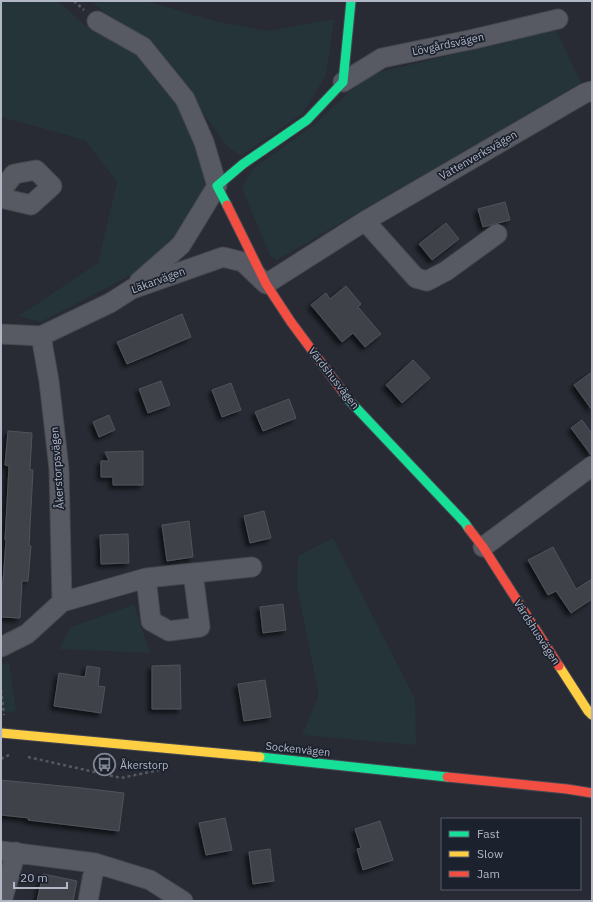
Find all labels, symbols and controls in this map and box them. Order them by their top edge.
street label: Lövgårdsvägen [411,30,485,58]
street label: Vattenverksvägen [437,127,519,183]
street label: Läkarvägen [129,264,187,296]
street label: Värdshusvägen [305,344,363,412]
street label: Åkerstorpsvägen [47,426,67,510]
street label: Värdshusvägen [511,597,563,667]
street label: Sockenvägen [265,739,331,759]
bus stop icon: Åkerstorp [92,752,118,778]
place label: Åkerstorp [120,758,168,772]
legend [441,818,581,890]
text: Fast [477,826,500,841]
text: Slow [477,846,503,861]
scale bar [14,864,67,890]
text: Jam [477,866,500,881]
text: 20 m [20,870,48,885]

